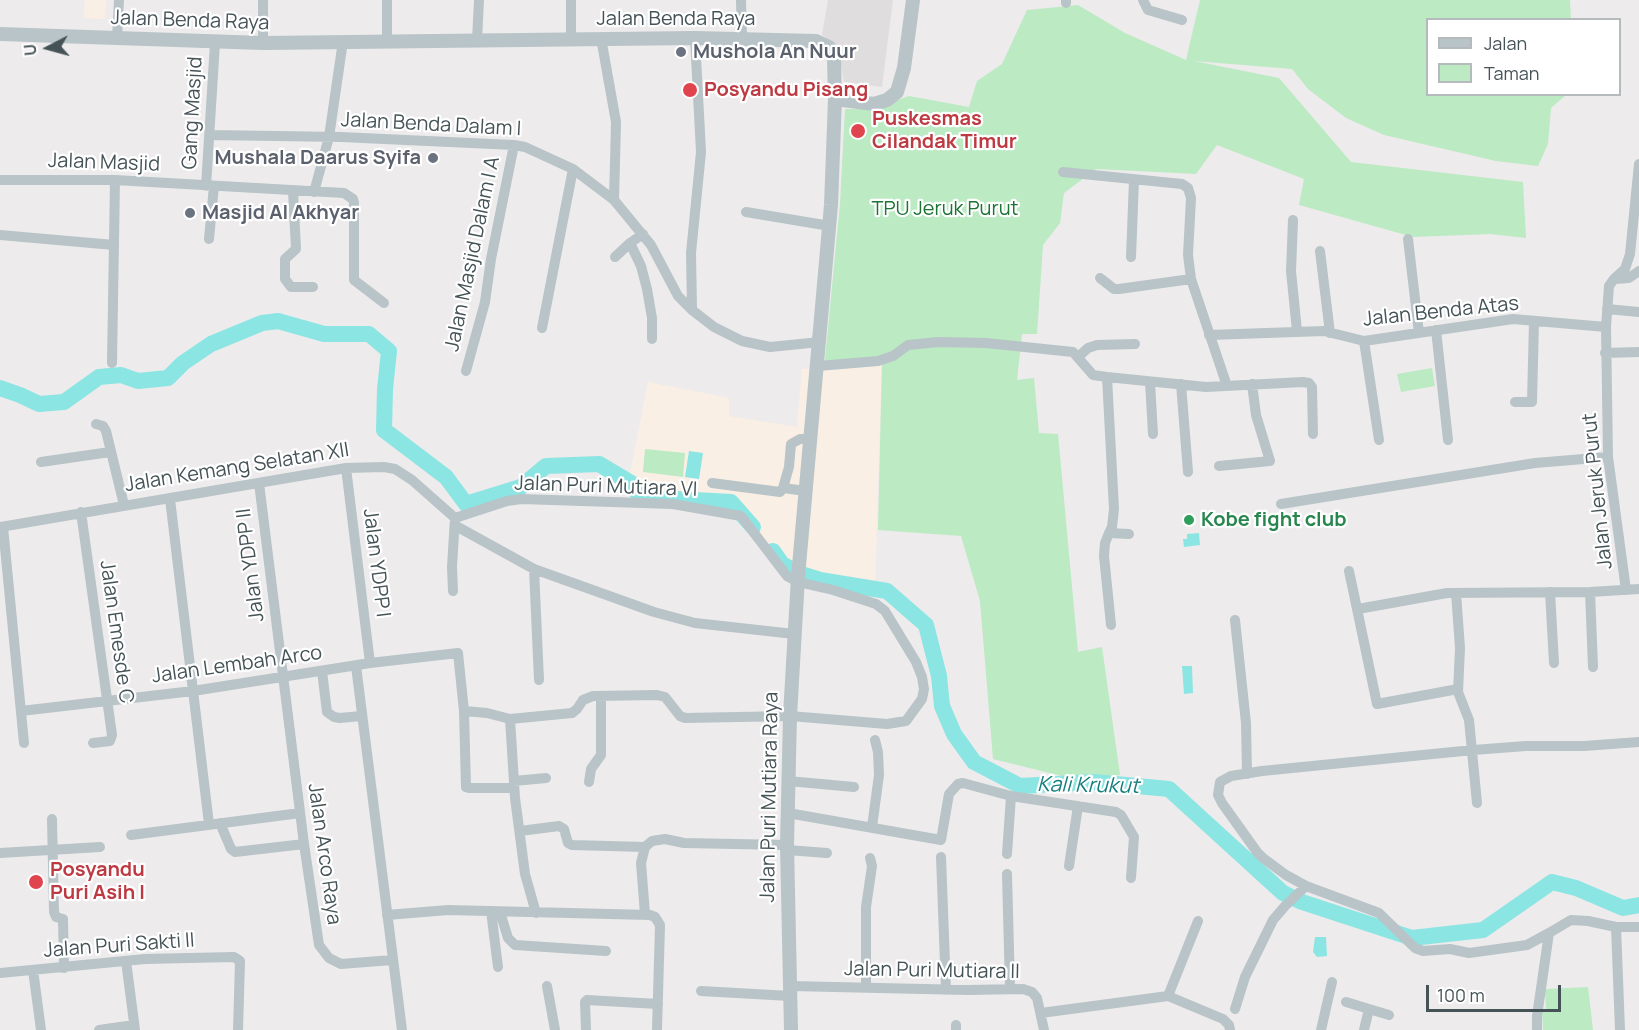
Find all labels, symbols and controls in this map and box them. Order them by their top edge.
street label: Jalan Benda Raya [110,6,270,36]
street label: Jalan Benda Raya [597,7,755,31]
north arrow [18,18,78,78]
legend [1426,18,1621,96]
text: Jalan [1484,31,1527,55]
place label: Mushola An Nuur [693,40,857,64]
text: U [19,43,42,57]
marker: Mushola An Nuur [674,45,688,59]
street label: Gang Masjid [178,56,208,170]
text: Taman [1484,61,1539,85]
place label: Posyandu Pisang [704,78,868,102]
marker: Posyandu Pisang [681,81,699,99]
place label: Puskesmas Cilandak Timur [872,107,1017,154]
street label: Jalan Benda Dalam I [340,108,522,142]
marker: Puskesmas Cilandak Timur [849,122,867,140]
place label: Mushala Daarus Syifa [215,146,421,170]
street label: Jalan Masjid [48,149,160,177]
marker: Mushala Daarus Syifa [426,151,440,165]
street label: Jalan Masjid Dalam I A [441,154,505,354]
park label: TPU Jeruk Purut [871,197,1019,221]
place label: Masjid Al Akhyar [202,201,359,225]
marker: Masjid Al Akhyar [183,206,197,220]
street label: Jalan Benda Atas [1362,292,1520,332]
street label: Jalan Jeruk Purut [1578,412,1618,570]
street label: Jalan Kemang Selatan XII [123,438,351,498]
street label: Jalan Puri Mutiara VI [514,472,698,502]
street label: Jalan YDPP II [232,507,270,623]
street label: Jalan YDPP I [357,507,395,619]
place label: Kobe fight club [1201,508,1346,532]
marker: Kobe fight club [1182,513,1196,527]
street label: Jalan Emesde C [94,559,138,705]
street label: Jalan Lembah Arco [150,641,324,689]
street label: Jalan Puri Mutiara Raya [756,691,784,903]
water label: Kali Krukut [1037,773,1139,799]
street label: Jalan Arco Raya [302,782,346,926]
place label: Posyandu Puri Asih I [50,858,145,905]
marker: Posyandu Puri Asih I [27,873,45,891]
street label: Jalan Puri Sakti II [43,929,195,963]
street label: Jalan Puri Mutiara II [844,957,1020,985]
scale bar [1429,973,1564,1011]
text: 100 m [1437,983,1485,1007]

